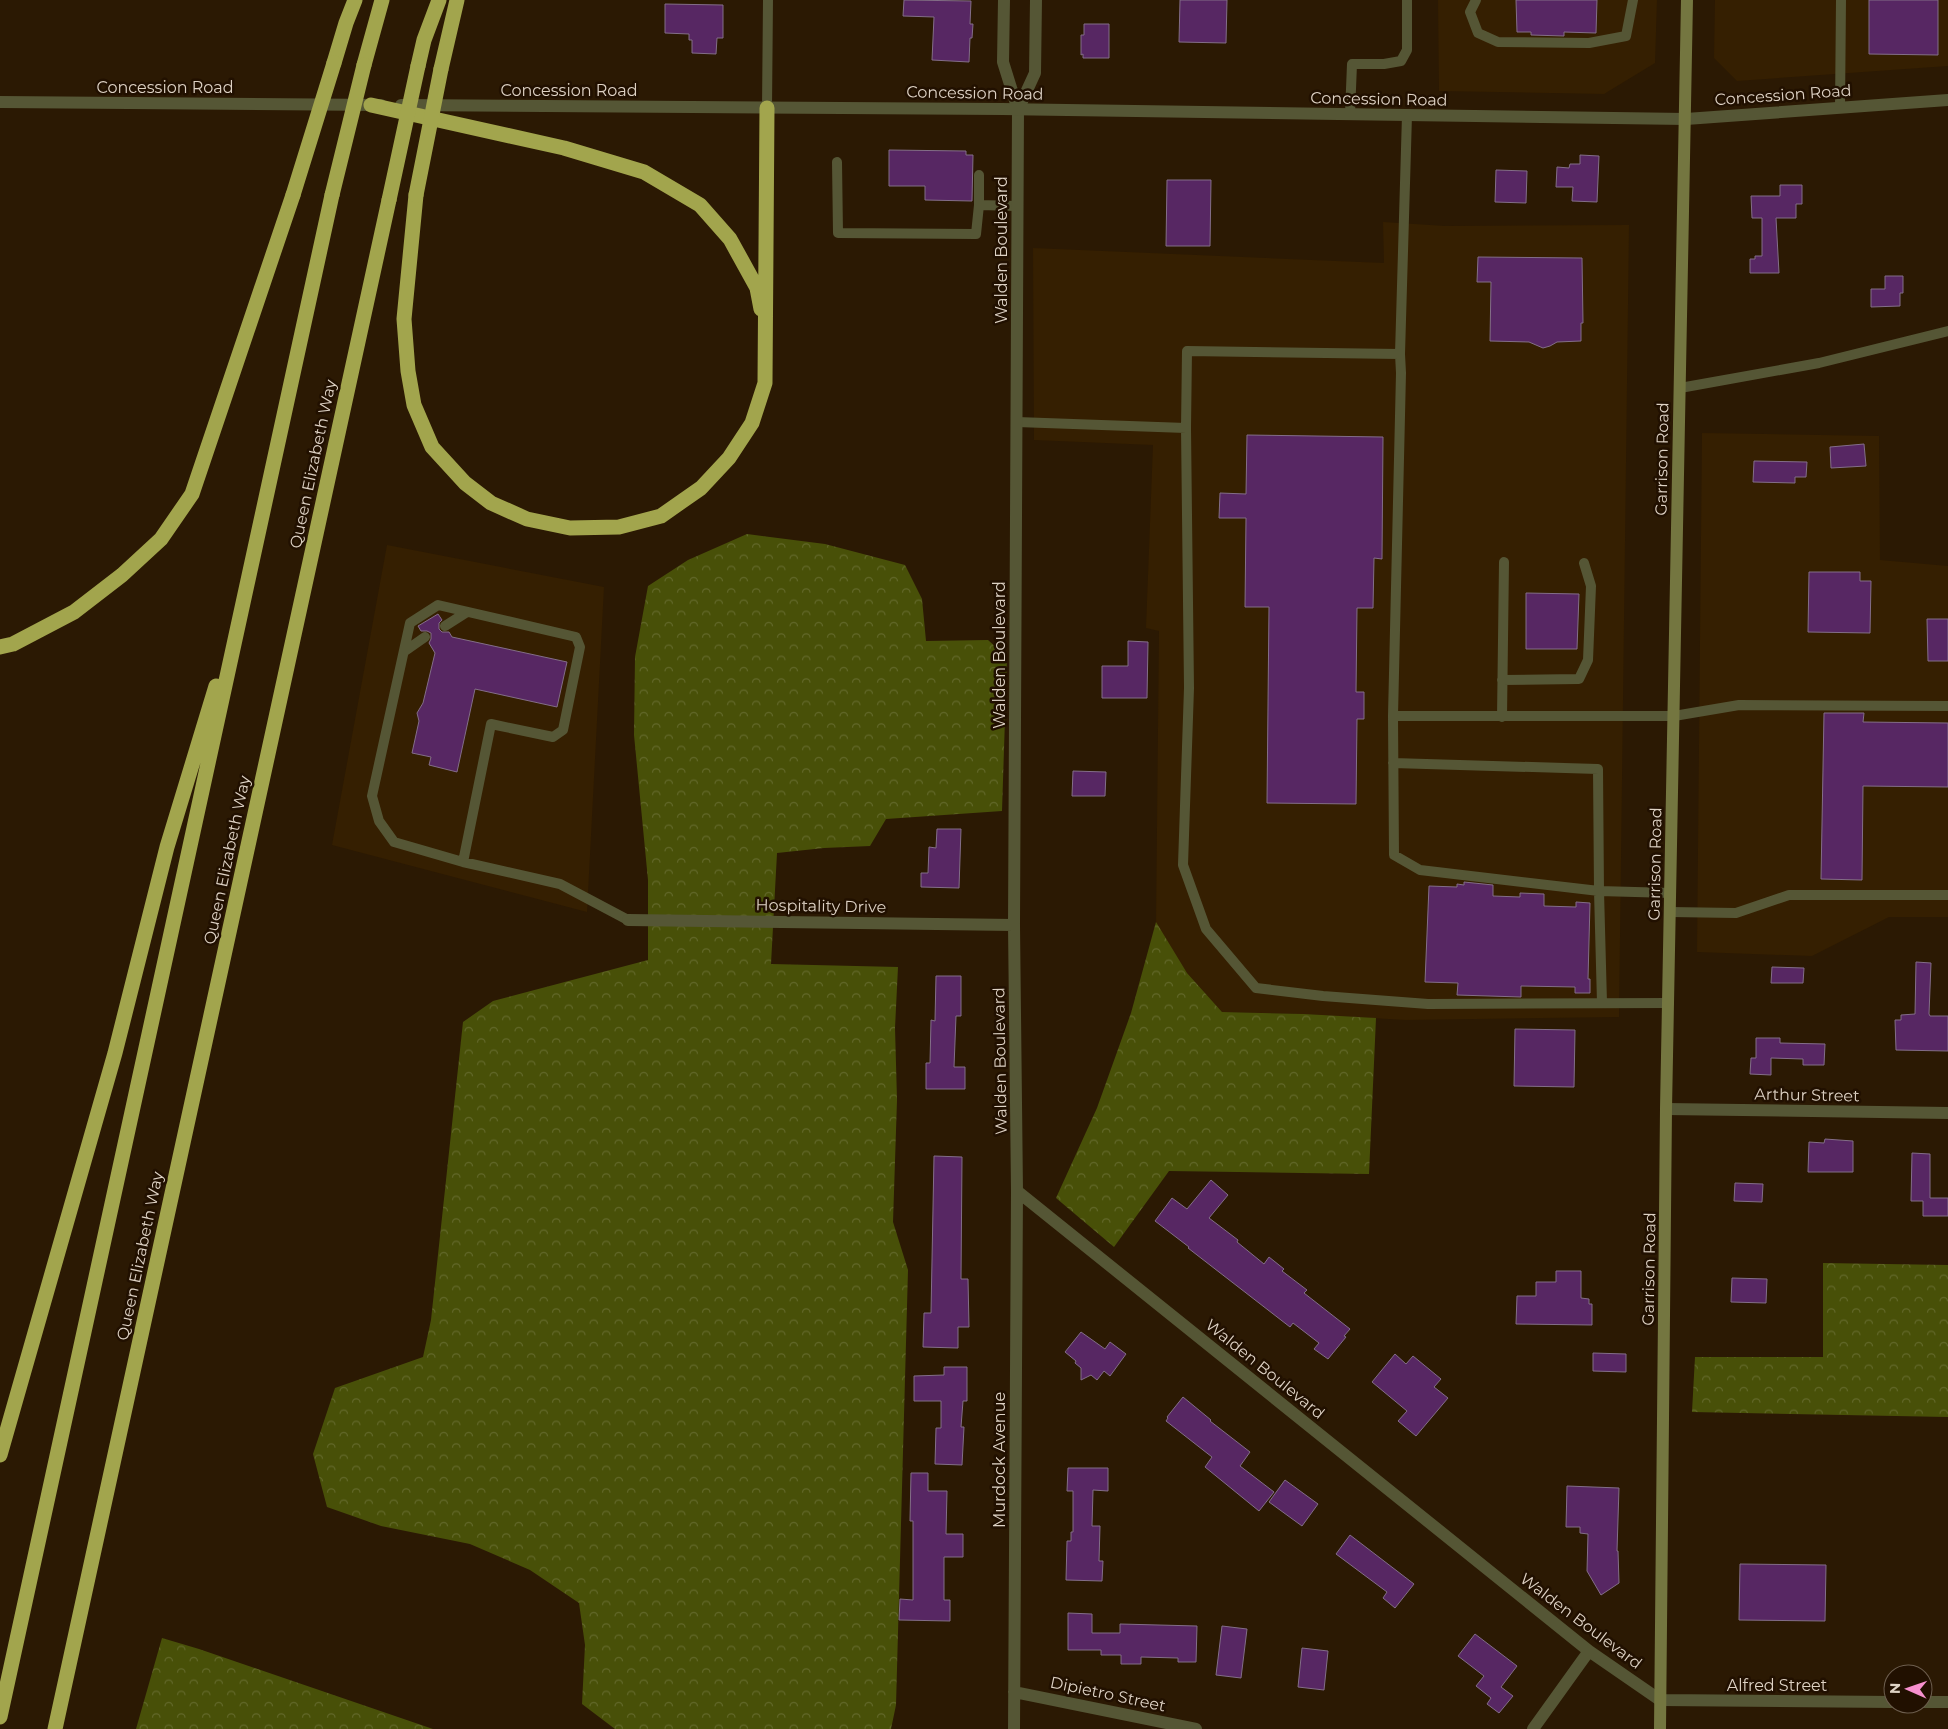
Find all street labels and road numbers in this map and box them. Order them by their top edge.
street label: Concession Road [96,78,234,97]
street label: Concession Road [500,81,638,100]
street label: Concession Road [1714,81,1852,109]
street label: Concession Road [906,82,1044,104]
street label: Concession Road [1310,88,1448,110]
street label: Walden Boulevard [992,176,1011,324]
street label: Queen Elizabeth Way [286,378,340,550]
street label: Garrison Road [1652,402,1672,516]
street label: Walden Boulevard [990,581,1009,729]
street label: Queen Elizabeth Way [200,774,254,946]
street label: Garrison Road [1645,807,1665,921]
street label: Hospitality Drive [756,895,886,917]
street label: Walden Boulevard [989,987,1011,1135]
street label: Arthur Street [1754,1085,1860,1105]
street label: Queen Elizabeth Way [113,1170,167,1342]
street label: Garrison Road [1639,1212,1659,1326]
street label: Walden Boulevard [1202,1315,1328,1423]
street label: Murdock Avenue [990,1392,1009,1528]
street label: Walden Boulevard [1516,1569,1646,1673]
street label: Dipietro Street [1048,1672,1168,1716]
street label: Alfred Street [1727,1676,1828,1695]

